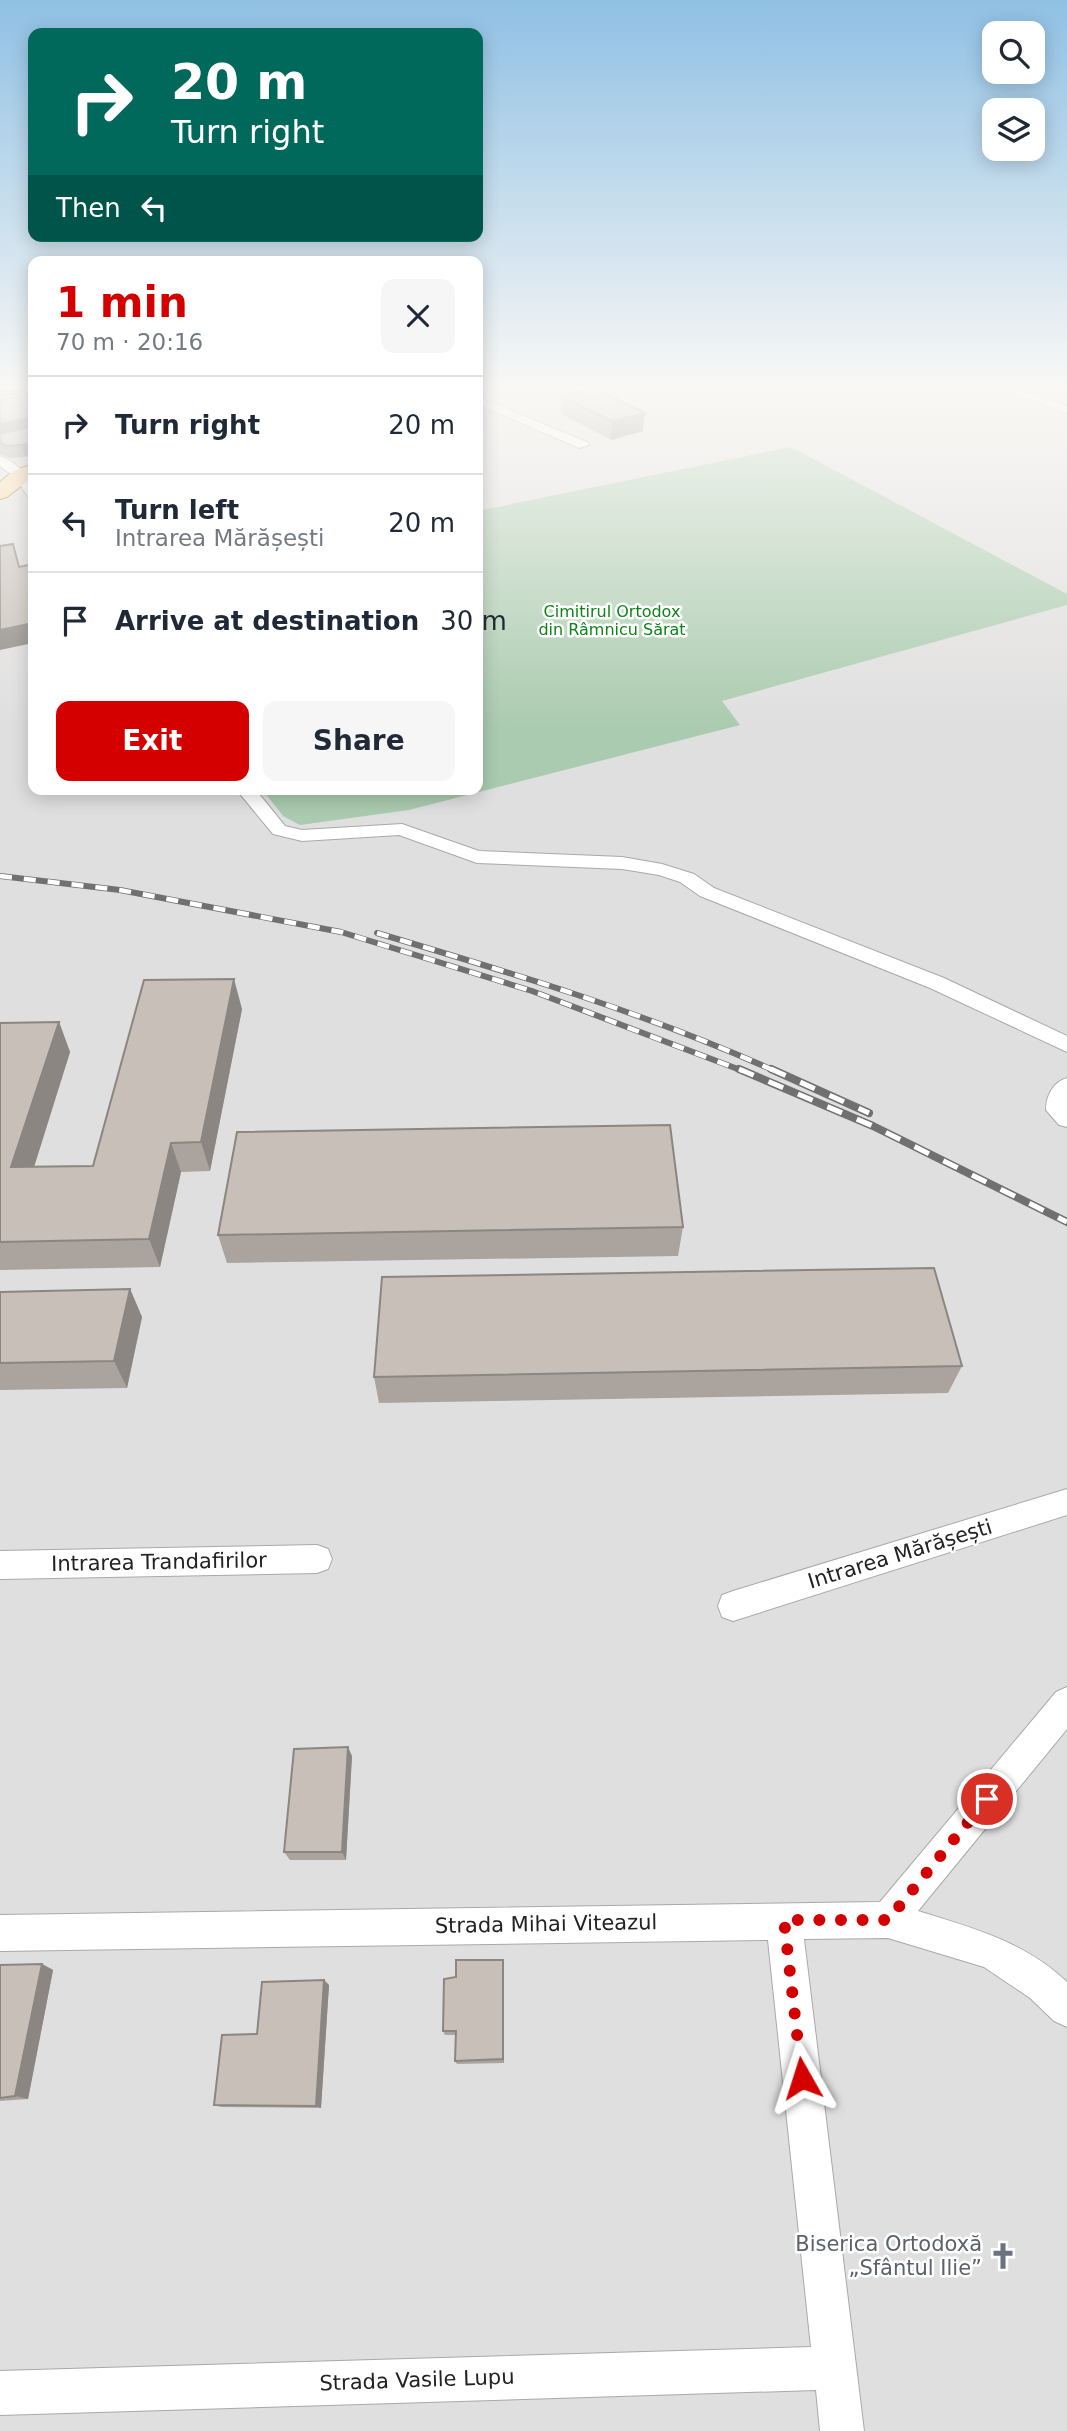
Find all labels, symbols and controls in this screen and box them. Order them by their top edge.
map controls [982,21,1045,161]
button: search [982,21,1045,84]
text: 20 m [171,54,307,111]
icon: right [56,56,147,147]
button: layers [982,98,1045,161]
text: Turn right [171,113,324,151]
icon: left [135,189,173,227]
text: Then [56,193,121,223]
text: 1 min [56,278,188,327]
button: close [381,279,455,353]
text: 70 m · 20:16 [56,329,203,355]
icon: right [56,406,94,444]
text: Turn right [115,410,260,440]
text: 20 m [388,410,455,440]
text: Turn left [115,495,239,525]
icon: left [56,504,94,542]
text: 20 m [388,508,455,538]
text: Intrarea Mărășești [115,525,324,551]
icon: arrive [56,602,94,640]
park label: Cimitirul Ortodox din Râmnicu Sărat [538,602,686,639]
text: Arrive at destination [115,606,419,636]
text: 30 m [440,606,507,636]
button: Exit [56,701,249,781]
button: Share [263,701,455,781]
street label: Intrarea Mărășești [805,1515,995,1593]
street label: Intrarea Trandafirilor [51,1548,267,1576]
pin [957,1769,1017,1829]
icon: arrive [968,1780,1006,1818]
street label: Strada Mihai Viteazul [435,1910,657,1938]
position arrow [765,2041,839,2115]
place label: Biserica Ortodoxă „Sfântul Ilie” [795,2232,982,2280]
church icon: Biserica Ortodoxă „Sfântul Ilie” [988,2241,1018,2271]
street label: Strada Vasile Lupu [319,2365,515,2395]

